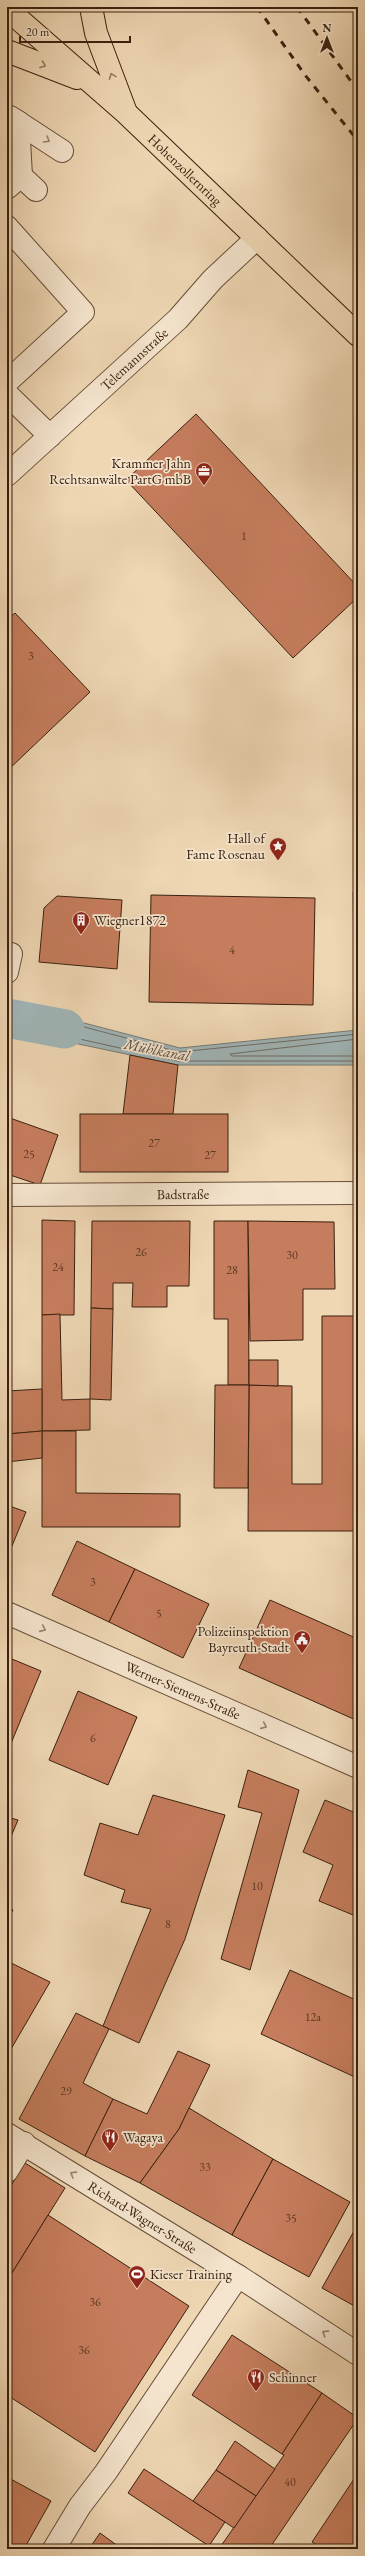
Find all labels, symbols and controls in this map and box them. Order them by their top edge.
scale bar [20,18,130,44]
north arrow [307,18,347,58]
text: N [323,21,332,35]
text: 20 m [26,24,50,40]
one-way arrow [40,60,47,68]
one-way arrow [108,73,116,80]
street label: Hohenzollernring [144,130,227,210]
one-way arrow [43,135,50,142]
street label: Telemannstraße [96,323,172,394]
place label: Krammer Jahn Rechtsanwälte PartG mbB [49,454,192,488]
office icon: Krammer Jahn Rechtsanwälte PartG mbB [194,461,214,486]
house number: 1 [241,528,247,544]
house number: 3 [28,648,34,664]
place label: Hall of Fame Rosenau [186,829,267,863]
place icon: Hall of Fame Rosenau [268,836,288,861]
building icon: Wiegner1872 [71,910,91,935]
place label: Wiegner1872 [94,911,166,929]
house number: 4 [229,942,235,958]
water label: Mühlkanal [122,1034,192,1065]
house number: 27 [148,1135,160,1151]
house number: 25 [23,1146,35,1162]
house number: 27 [204,1147,216,1163]
street label: Badstraße [157,1185,210,1203]
house number: 26 [135,1244,147,1260]
house number: 30 [286,1247,298,1263]
house number: 24 [52,1259,64,1275]
house number: 28 [226,1262,238,1278]
house number: 3 [90,1574,96,1590]
house number: 5 [156,1605,162,1621]
place label: Polizeiinspektion Bayreuth-Stadt [198,1622,290,1656]
one-way arrow [38,1624,46,1632]
public building icon: Polizeiinspektion Bayreuth-Stadt [292,1629,312,1654]
street label: Werner-Siemens-Straße [122,1657,244,1724]
one-way arrow [260,1721,268,1729]
house number: 6 [90,1730,96,1746]
house number: 10 [251,1878,263,1894]
house number: 8 [165,1916,171,1932]
house number: 12a [305,2009,321,2025]
house number: 29 [60,2083,72,2099]
restaurant icon: Wagaya [100,2127,120,2152]
place label: Wagaya [123,2128,163,2146]
house number: 33 [199,2159,211,2175]
one-way arrow [70,2171,77,2179]
street label: Richard-Wagner-Straße [85,2177,201,2258]
house number: 35 [285,2210,297,2226]
sports icon: Kieser Training [127,2264,147,2289]
place label: Kieser Training [150,2265,233,2283]
house number: 36 [89,2294,101,2310]
one-way arrow [322,2330,329,2337]
house number: 36 [78,2342,90,2358]
restaurant icon: Schinner [246,2367,266,2392]
place label: Schinner [269,2368,317,2386]
house number: 40 [284,2474,296,2490]

